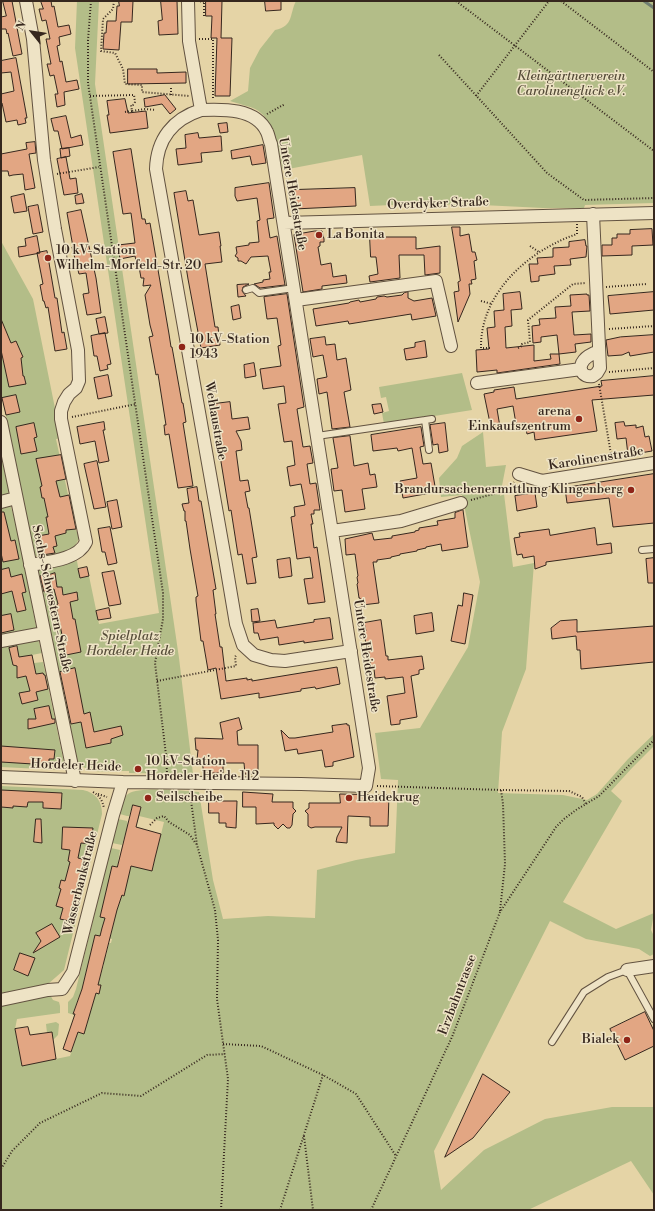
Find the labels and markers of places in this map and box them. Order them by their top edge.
place label: La Bonita [327,227,385,243]
marker: La Bonita [314,230,324,240]
place label: 10 kV-Station Wilhelm-Morfeld-Str. 20 [56,243,201,274]
marker: 10 kV-Station Wilhelm-Morfeld-Str. 20 [43,253,53,263]
place label: 10 kV-Station 1943 [190,332,270,363]
marker: 10 kV-Station 1943 [177,342,187,352]
place label: arena Einkaufszentrum [468,404,571,435]
marker: arena Einkaufszentrum [574,414,584,424]
place label: Brandursachenermittlung Klingenberg [395,482,623,498]
marker: Brandursachenermittlung Klingenberg [626,485,636,495]
place label: 10 kV-Station Hordeler Heide 112 [146,754,259,785]
marker: 10 kV-Station Hordeler Heide 112 [133,764,143,774]
place label: Seilscheibe [156,790,223,806]
place label: Heidekrug [357,790,419,806]
marker: Seilscheibe [143,793,153,803]
marker: Heidekrug [344,793,354,803]
place label: Bialek [582,1032,619,1048]
marker: Bialek [622,1035,632,1045]

